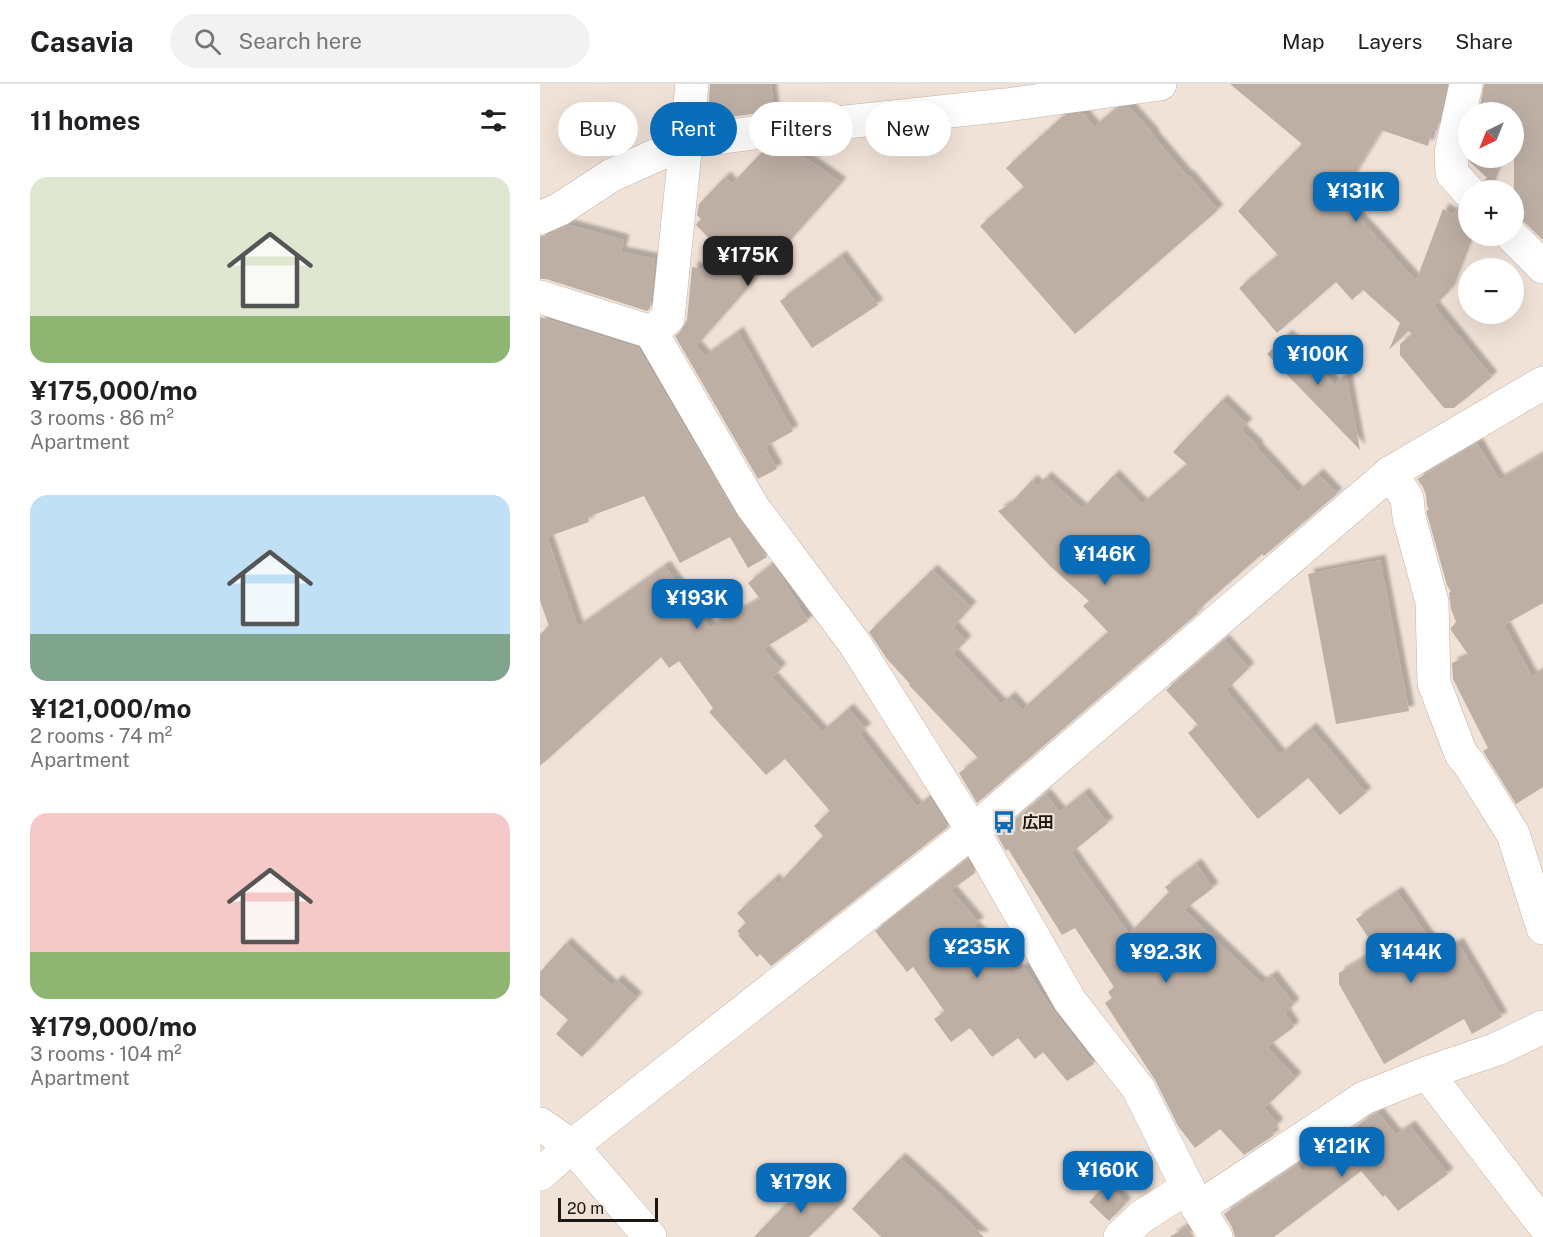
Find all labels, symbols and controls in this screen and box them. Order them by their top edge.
search box [170,14,590,68]
text: Casavia [30,25,134,58]
icon: search [191,25,224,58]
text: Search here [239,28,362,54]
text: Map [1282,29,1325,54]
text: Layers [1358,29,1422,54]
text: Share [1455,29,1513,54]
chip: Buy [558,102,638,156]
chip: Rent [650,102,737,156]
chip: Filters [749,102,853,156]
chip: New [865,102,951,156]
north arrow [1458,102,1524,168]
map controls [1458,102,1524,324]
icon: filters [477,104,510,137]
text: 11 homes [30,105,140,136]
pin: ¥131K [1314,172,1398,223]
text: ¥131K [1327,179,1385,203]
button: + [1458,180,1524,246]
icon: home [216,216,324,324]
pin: ¥175K [706,236,790,287]
text: ¥175K [717,243,779,267]
button: − [1458,258,1524,324]
pin: ¥100K [1276,335,1360,386]
text: ¥100K [1287,342,1349,366]
text: ¥175,000/mo [30,375,198,406]
text: 3 rooms · 86 m² [30,406,174,430]
text: Apartment [30,430,130,454]
icon: home [216,534,324,642]
pin: ¥146K [1063,535,1147,586]
text: ¥146K [1074,542,1136,566]
pin: ¥193K [655,579,739,630]
text: ¥193K [666,586,728,610]
text: ¥121,000/mo [30,693,191,724]
text: 2 rooms · 74 m² [30,724,172,748]
text: Apartment [30,748,130,772]
bus stop icon: 広田 [991,809,1017,835]
place label: 広田 [1022,813,1054,832]
icon: home [216,852,324,960]
pin: ¥235K [935,928,1019,979]
pin: ¥92.3K [1117,933,1215,984]
pin: ¥144K [1369,933,1453,984]
text: ¥235K [943,935,1011,959]
text: ¥92.3K [1130,940,1202,964]
text: ¥144K [1380,940,1442,964]
text: ¥179,000/mo [30,1011,197,1042]
text: 3 rooms · 104 m² [30,1042,182,1066]
text: Apartment [30,1066,130,1090]
pin: ¥121K [1300,1127,1384,1178]
text: ¥121K [1313,1134,1371,1158]
pin: ¥160K [1066,1151,1150,1202]
text: ¥160K [1077,1158,1139,1182]
pin: ¥179K [759,1163,843,1214]
text: ¥179K [770,1170,832,1194]
scale bar [558,1195,658,1222]
text: 20 m [567,1199,604,1218]

